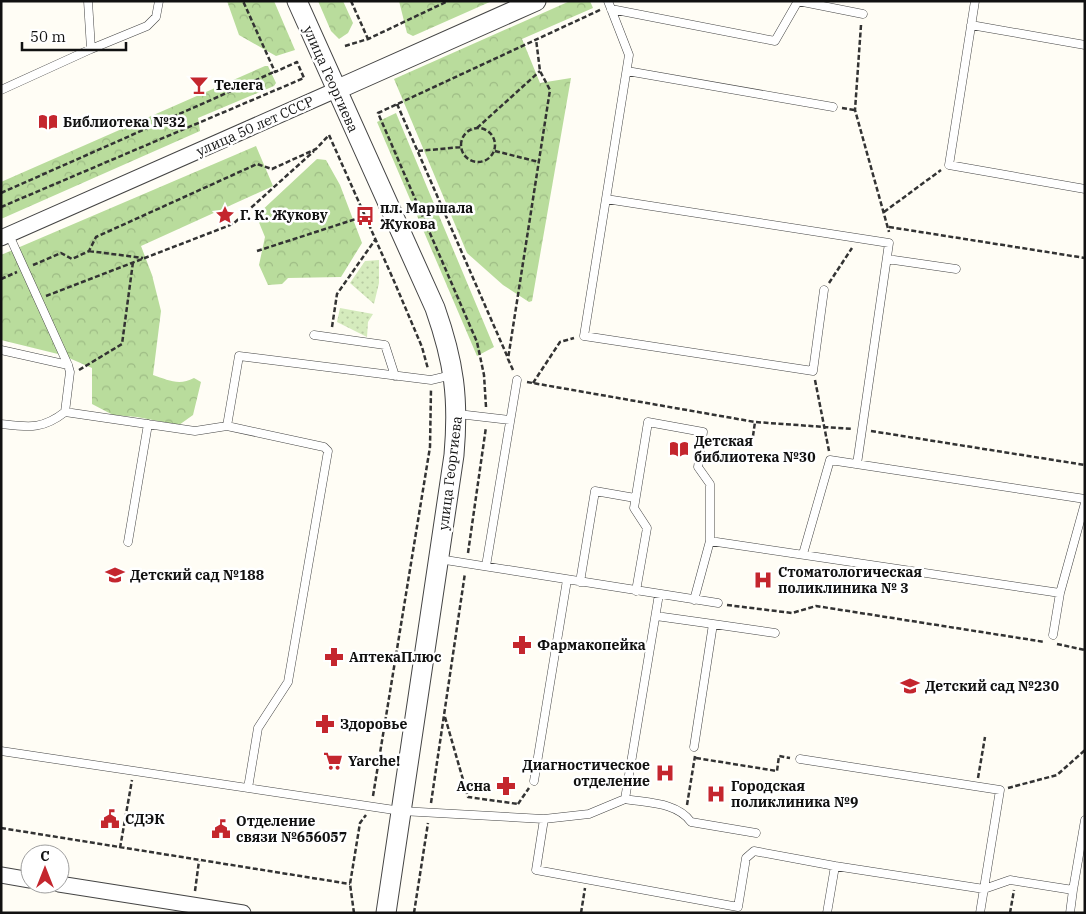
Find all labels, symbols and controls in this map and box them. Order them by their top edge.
scale bar [22,20,126,52]
street label: улица Георгиева [299,23,363,135]
text: 50 m [30,27,66,46]
bar icon: Телега [188,74,210,96]
place label: Телега [214,76,263,94]
street label: улица 50 лет СССР [193,92,317,160]
library icon: Библиотека №32 [37,111,59,133]
place label: Библиотека №32 [63,113,186,131]
place label: пл. Маршала Жукова [380,199,473,233]
place icon: Г. К. Жукову [214,204,236,226]
bus stop icon: пл. Маршала Жукова [354,205,376,227]
place label: Г. К. Жукову [240,206,328,224]
street label: улица Георгиева [434,415,466,531]
place label: Детская библиотека №30 [694,432,816,466]
library icon: Детская библиотека №30 [668,438,690,460]
place label: Стоматологическая поликлиника № 3 [778,563,922,597]
school or university icon: Детский сад №188 [104,564,126,586]
place label: Детский сад №188 [130,566,264,584]
hospital icon: Стоматологическая поликлиника № 3 [752,569,774,591]
pharmacy icon: Фармакопейка [511,634,533,656]
place label: Фармакопейка [537,636,646,654]
pharmacy icon: АптекаПлюс [323,646,345,668]
place label: АптекаПлюс [349,648,442,666]
school or university icon: Детский сад №230 [899,675,921,697]
place label: Детский сад №230 [925,677,1059,695]
pharmacy icon: Здоровье [314,713,336,735]
place label: Здоровье [340,715,407,733]
supermarket icon: Yarche! [322,750,344,772]
place label: Yarche! [348,752,400,770]
place label: Диагностическое отделение [522,756,650,790]
hospital icon: Диагностическое отделение [654,762,676,784]
pharmacy icon: Асна [495,775,517,797]
place label: Асна [456,777,491,795]
place label: Городская поликлиника №9 [731,777,858,811]
hospital icon: Городская поликлиника №9 [705,783,727,805]
public building icon: СДЭК [99,808,121,830]
place label: СДЭК [125,810,165,828]
place label: Отделение связи №656057 [236,812,347,846]
public building icon: Отделение связи №656057 [210,818,232,840]
north arrow [20,844,70,894]
text: С [40,847,50,865]

